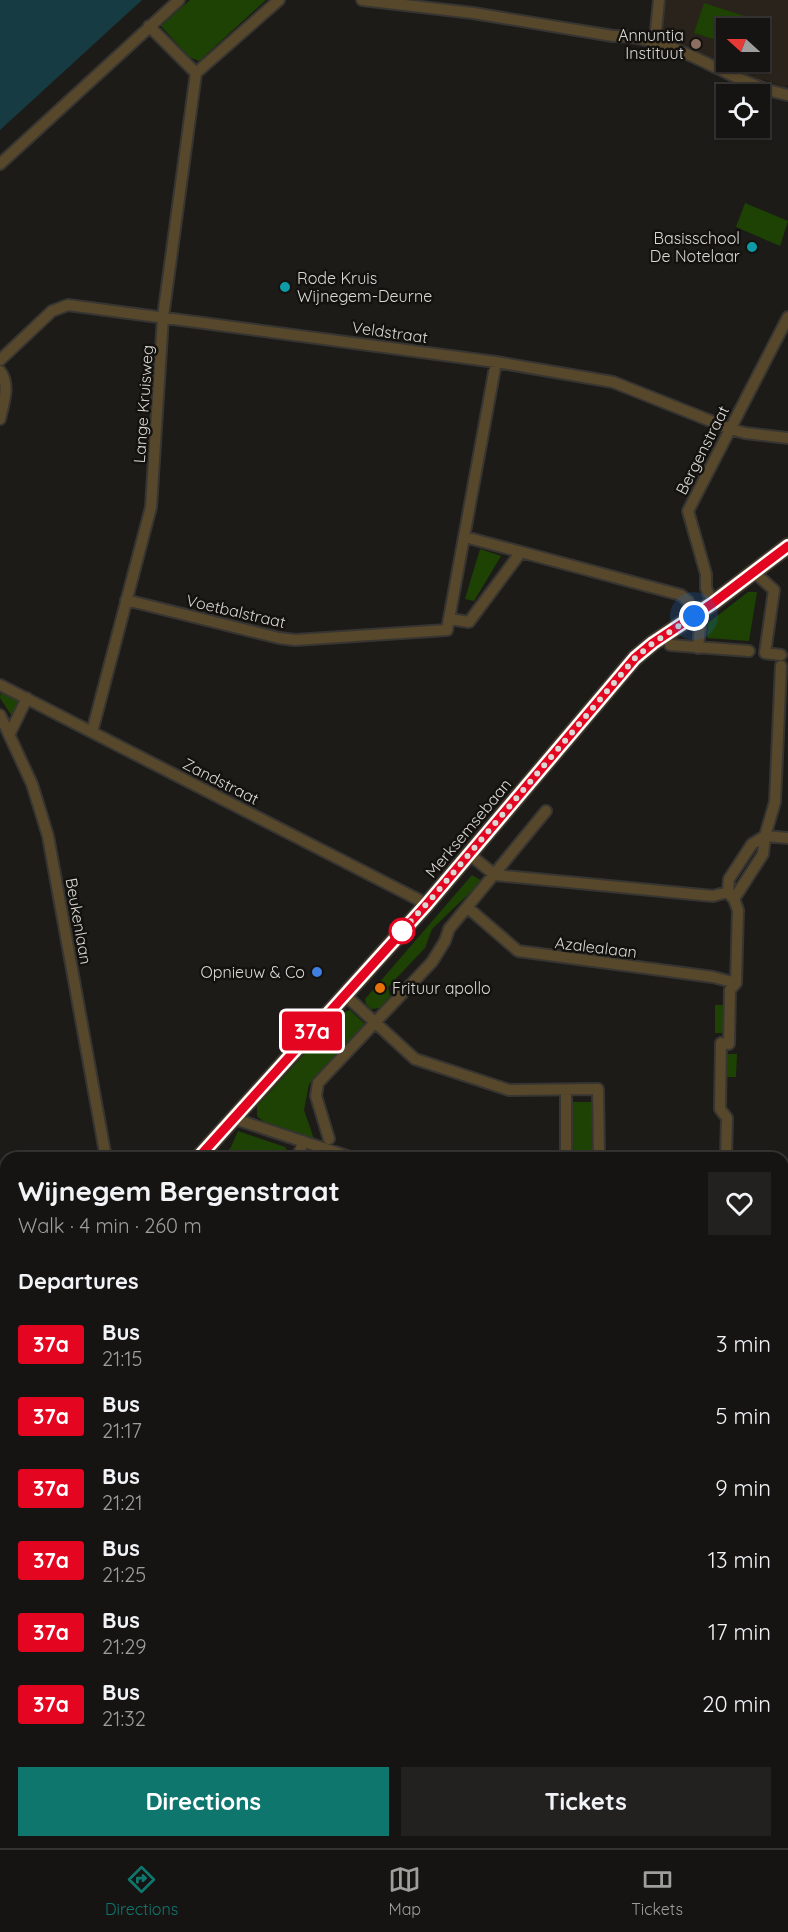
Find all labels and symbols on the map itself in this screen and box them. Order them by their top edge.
north arrow [716,18,770,72]
place label: Annuntia Instituut [618,25,684,63]
marker: Annuntia Instituut [689,37,703,51]
place label: Basisschool De Notelaar [650,228,740,266]
marker: Basisschool De Notelaar [745,240,759,254]
place label: Rode Kruis Wijnegem-Deurne [297,268,432,306]
marker: Rode Kruis Wijnegem-Deurne [278,280,292,294]
street label: Veldstraat [351,317,429,347]
street label: Lange Kruisweg [129,344,157,464]
street label: Bergenstraat [671,402,733,498]
street label: Voetbalstraat [184,590,288,632]
your location [679,601,709,631]
street label: Zandstraat [180,753,262,809]
street label: Merksemsebaan [421,774,515,882]
street label: Beukenlaan [62,876,96,966]
unlabelled marker [389,918,415,944]
street label: Azalealaan [554,932,638,962]
place label: Opnieuw & Co [200,962,305,982]
marker: Opnieuw & Co [310,965,324,979]
place label: Frituur apollo [392,978,491,998]
marker: Frituur apollo [373,981,387,995]
line badge: 37a [278,1012,346,1050]

